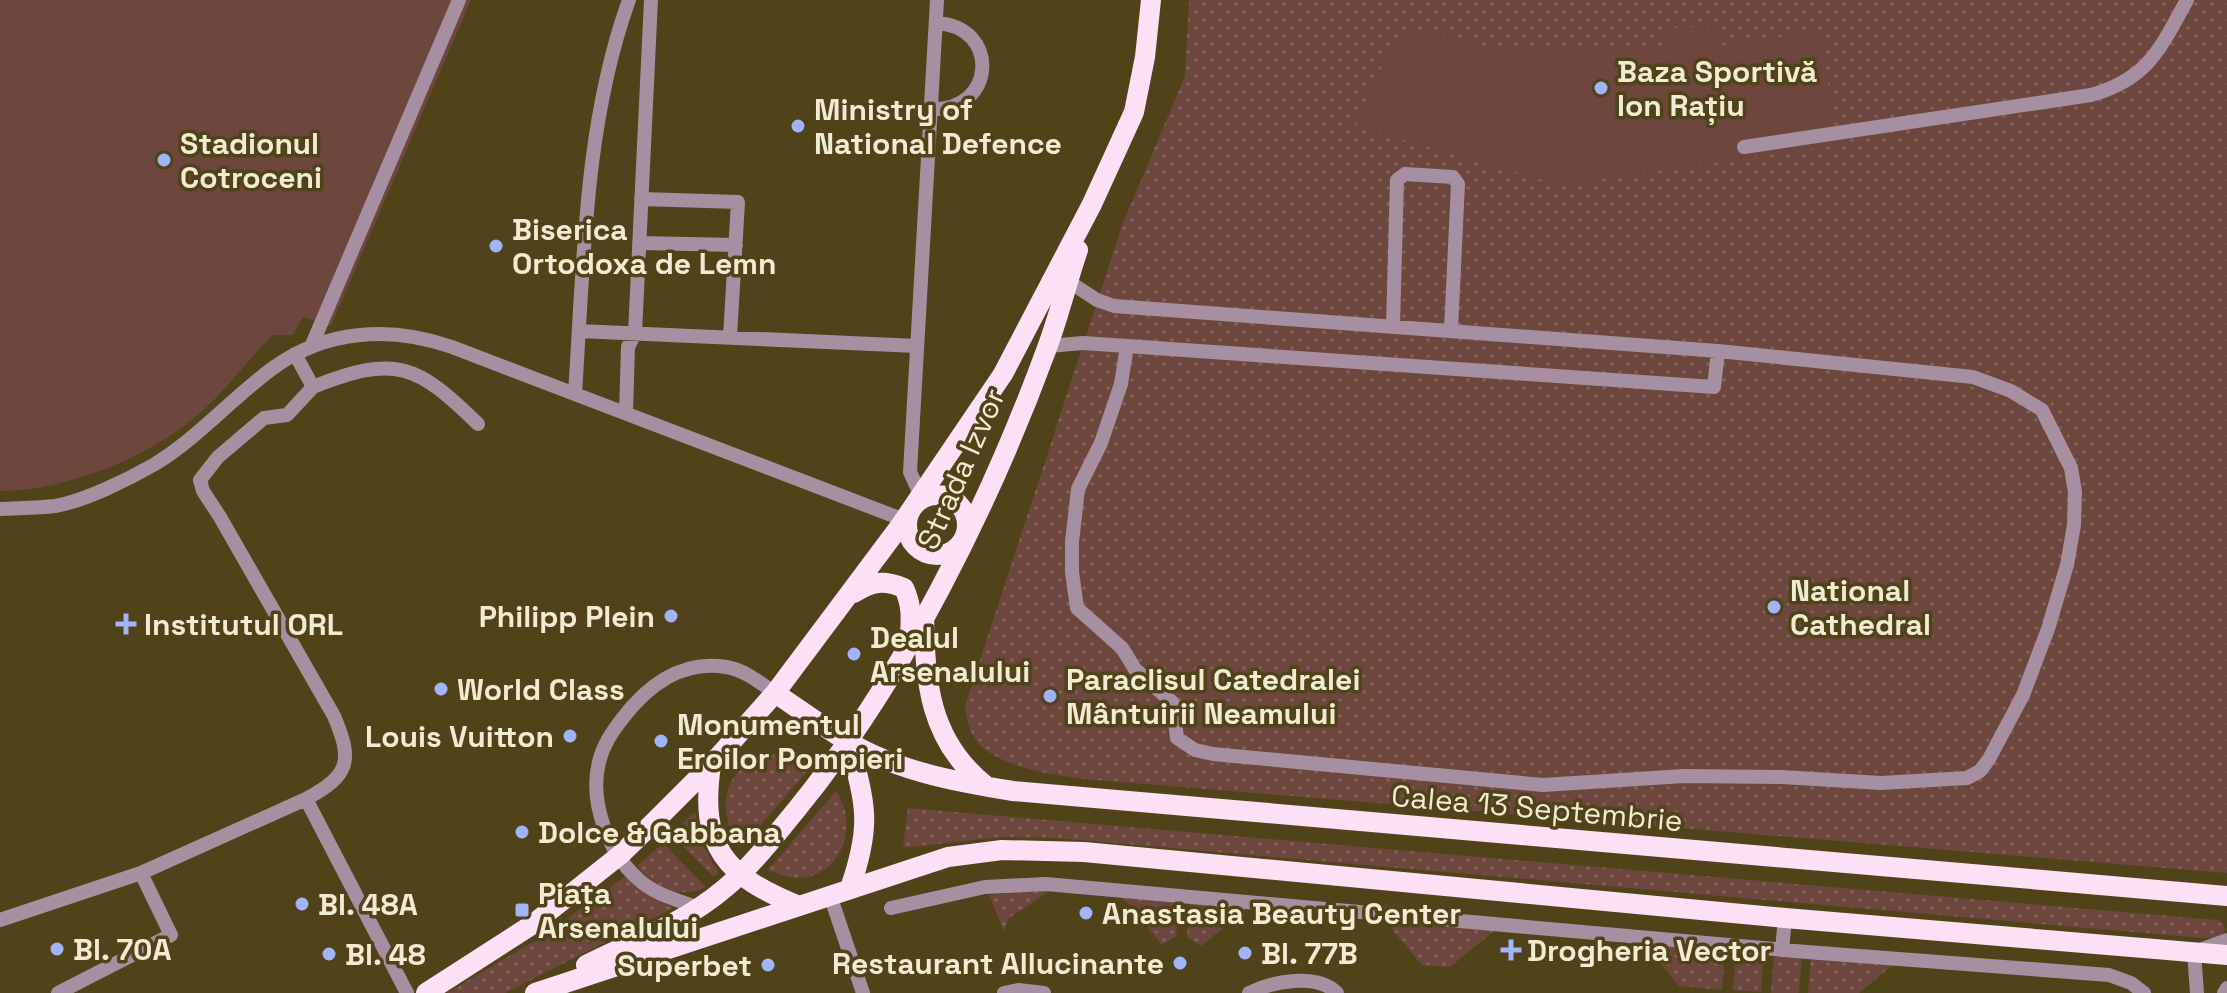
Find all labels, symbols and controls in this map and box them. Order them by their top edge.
place label: Baza Sportivă Ion Rațiu [1617,52,1817,125]
marker: Baza Sportivă Ion Rațiu [1592,79,1610,97]
place label: Ministry of National Defence [814,90,1062,163]
marker: Ministry of National Defence [789,117,807,135]
place label: Stadionul Cotroceni [180,124,322,197]
marker: Stadionul Cotroceni [155,151,173,169]
place label: Biserica Ortodoxa de Lemn [512,210,776,283]
marker: Biserica Ortodoxa de Lemn [487,237,505,255]
street label: Strada Izvor [908,382,1014,556]
place label: National Cathedral [1790,571,1931,644]
place label: Philipp Plein [479,597,655,636]
marker: National Cathedral [1765,598,1783,616]
place label: Institutul ORL [144,605,343,644]
marker: Philipp Plein [662,607,680,625]
marker: Institutul ORL [115,613,137,635]
place label: Dealul Arsenalului [870,618,1030,691]
marker: Dealul Arsenalului [845,645,863,663]
place label: Paraclisul Catedralei Mântuirii Neamului [1066,660,1360,733]
place label: World Class [457,670,625,709]
marker: World Class [432,680,450,698]
marker: Paraclisul Catedralei Mântuirii Neamului [1041,687,1059,705]
place label: Monumentul Eroilor Pompieri [677,705,903,778]
place label: Louis Vuitton [365,717,554,756]
marker: Louis Vuitton [561,727,579,745]
marker: Monumentul Eroilor Pompieri [652,732,670,750]
street label: Calea 13 Septembrie [1390,776,1684,840]
place label: Dolce & Gabbana [538,813,781,852]
marker: Dolce & Gabbana [513,823,531,841]
place label: Piața Arsenalului [538,874,698,947]
place label: Bl. 48A [318,885,418,924]
place label: Anastasia Beauty Center [1102,894,1461,933]
marker: Bl. 48A [293,895,311,913]
marker: Piața Arsenalului [513,901,531,919]
marker: Anastasia Beauty Center [1077,904,1095,922]
place label: Bl. 70A [73,930,172,969]
place label: Drogheria Vector [1527,931,1772,970]
place label: Bl. 77B [1261,934,1358,973]
place label: Bl. 48 [345,935,426,974]
marker: Bl. 70A [48,940,66,958]
marker: Drogheria Vector [1502,941,1520,959]
place label: Restaurant Allucinante [832,944,1164,983]
marker: Bl. 77B [1236,944,1254,962]
marker: Bl. 48 [320,945,338,963]
place label: Superbet [617,946,752,985]
marker: Restaurant Allucinante [1171,954,1189,972]
marker: Superbet [759,956,777,974]

